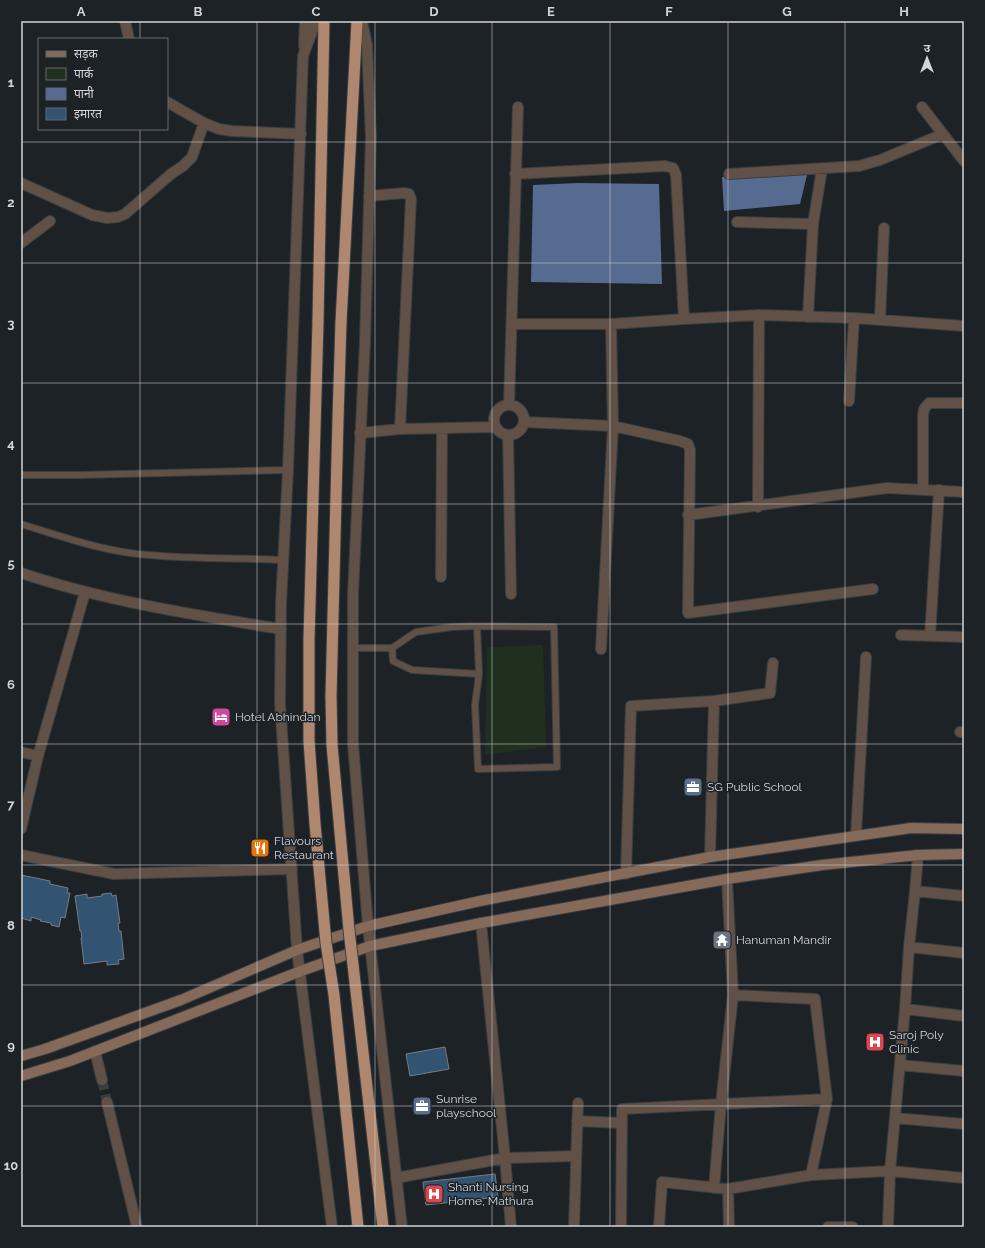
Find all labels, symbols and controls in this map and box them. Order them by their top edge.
text: A [77,4,86,19]
text: B [194,4,203,19]
text: C [312,4,321,19]
text: D [429,4,439,19]
text: E [547,4,555,19]
text: F [665,4,673,19]
text: G [782,4,792,19]
text: H [899,4,909,19]
legend [38,38,168,130]
north arrow [907,38,947,78]
text: उ [924,42,931,55]
text: सड़क [74,47,99,61]
text: पार्क [74,67,94,81]
text: 1 [8,75,15,90]
text: पानी [74,86,95,101]
text: इमारत [74,107,103,121]
text: 2 [7,195,15,210]
text: 3 [7,316,15,331]
text: 4 [7,436,15,451]
text: 5 [7,556,15,571]
text: 6 [7,677,15,692]
hotel icon: Hotel Abhindan [210,706,232,728]
place label: Hotel Abhindan [235,710,320,724]
office icon: SG Public School [682,776,704,798]
place label: SG Public School [707,780,803,794]
text: 7 [7,797,15,812]
place label: Flavours Restaurant [274,834,334,862]
restaurant icon: Flavours Restaurant [249,837,271,859]
text: 8 [7,918,15,933]
temple icon: Hanuman Mandir [711,929,733,951]
place label: Hanuman Mandir [736,933,832,947]
place label: Saroj Poly Clinic [889,1028,944,1056]
hospital icon: Saroj Poly Clinic [864,1031,886,1053]
text: 9 [7,1038,15,1053]
place label: Sunrise playschool [436,1092,497,1120]
office icon: Sunrise playschool [411,1095,433,1117]
text: 10 [4,1158,18,1173]
place label: Shanti Nursing Home, Mathura [448,1180,534,1208]
hospital icon: Shanti Nursing Home, Mathura [423,1183,445,1205]

